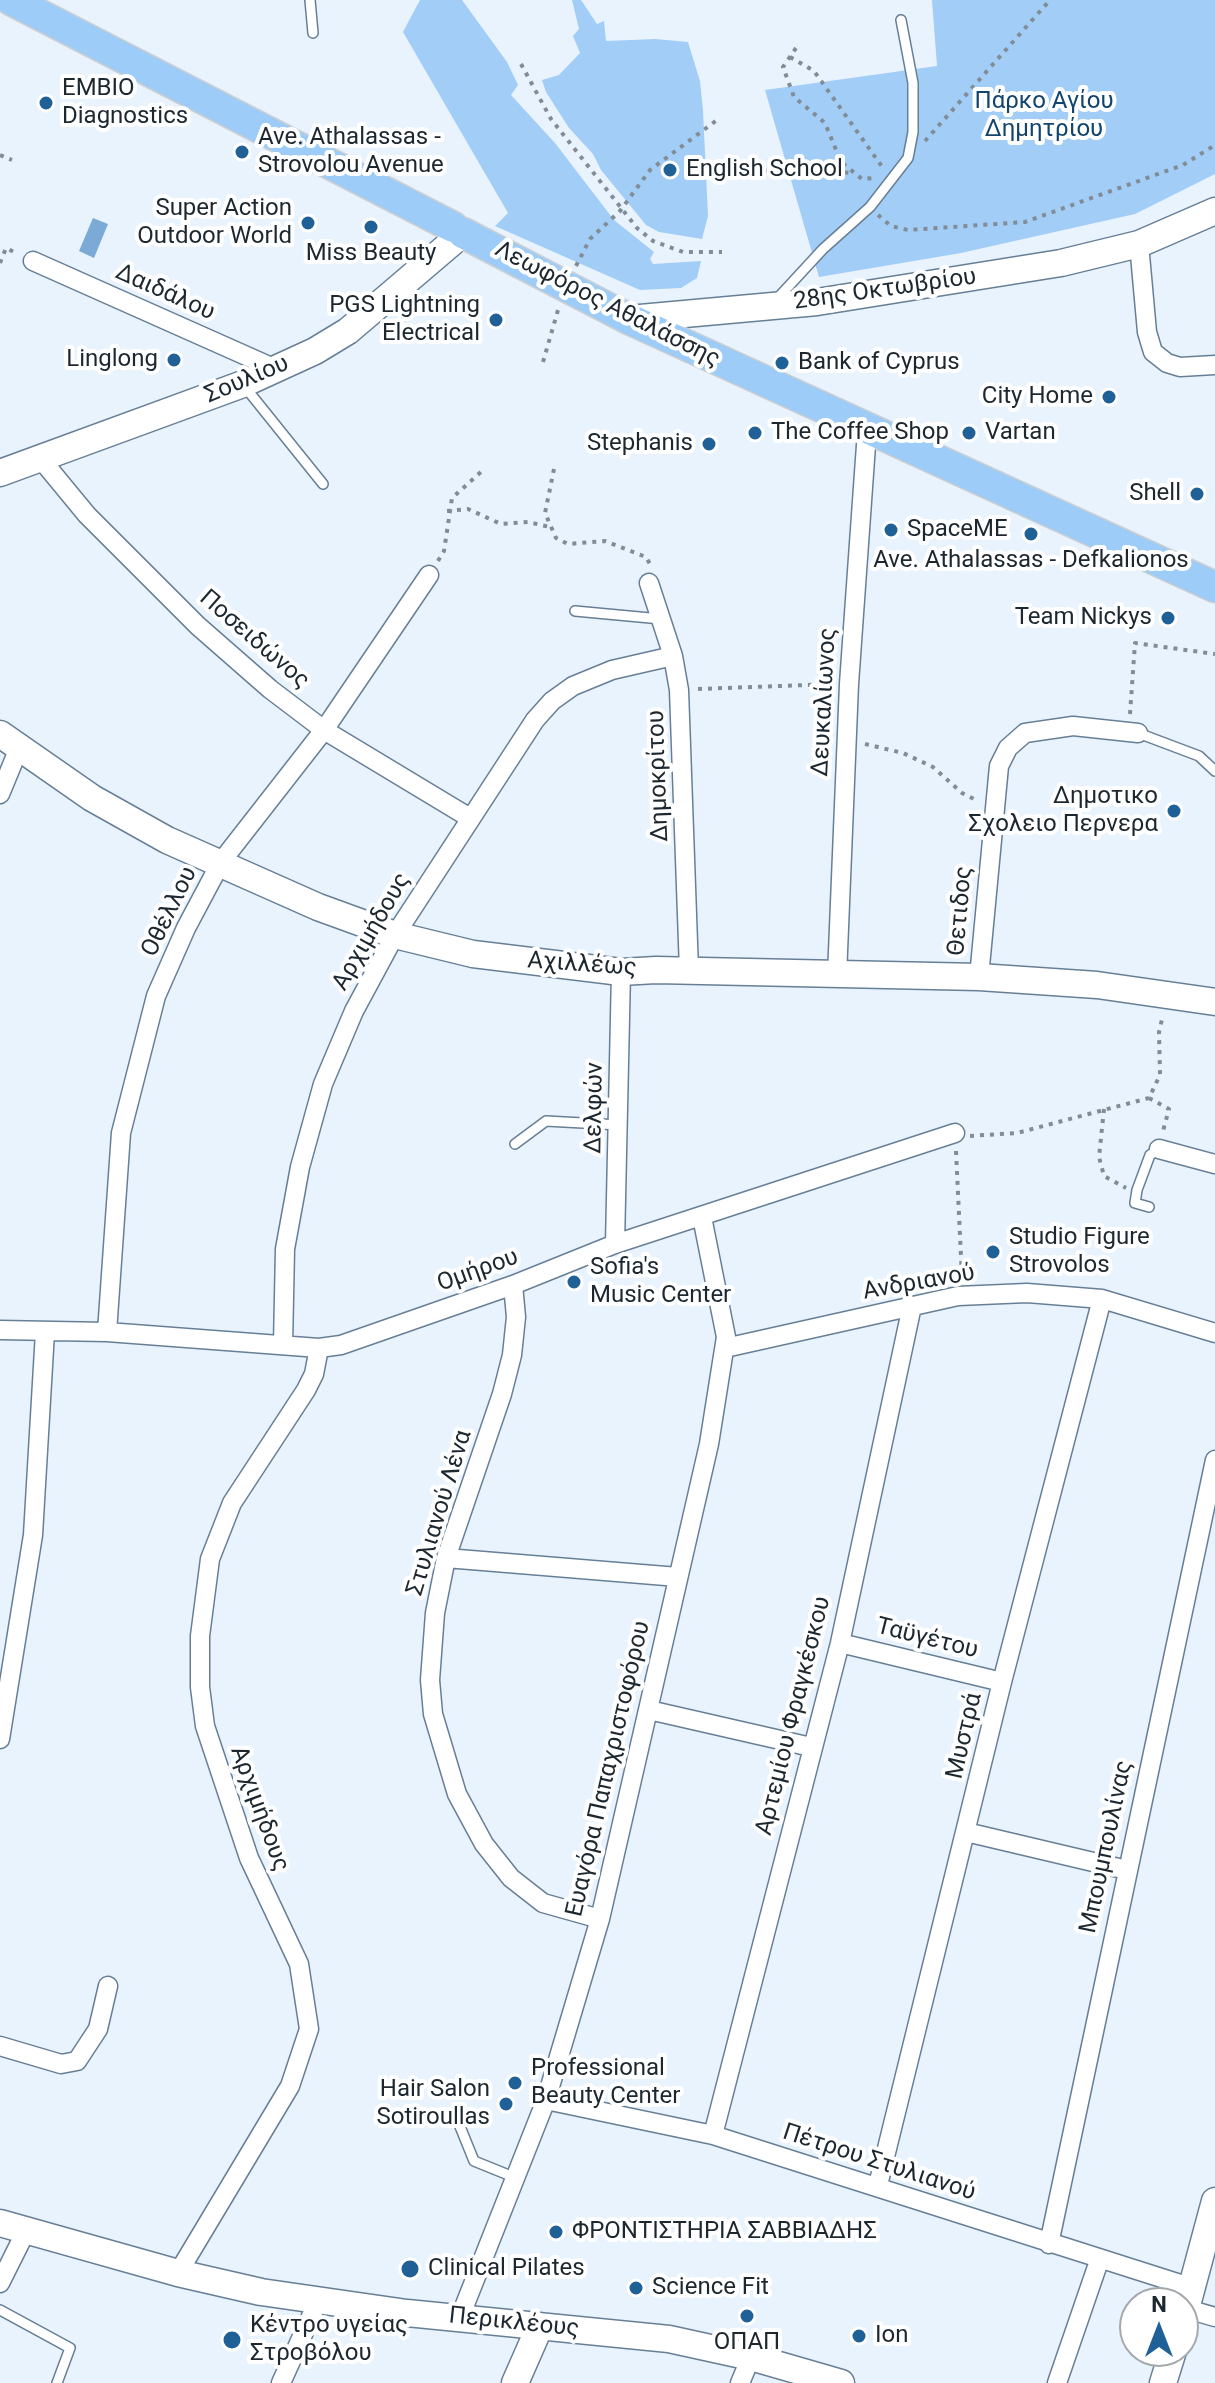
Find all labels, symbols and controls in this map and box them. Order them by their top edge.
place label: EMBIO Diagnostics [62,75,188,131]
park label: Πάρκο Αγίου Δημητρίου [975,88,1113,144]
marker: EMBIO Diagnostics [37,94,55,112]
place label: Ave. Athalassas - Strovolou Avenue [258,124,444,180]
marker: Ave. Athalassas - Strovolou Avenue [233,143,251,161]
place label: English School [686,156,843,184]
marker: English School [661,161,679,179]
place label: Super Action Outdoor World [137,195,292,251]
marker: Super Action Outdoor World [299,214,317,232]
marker: Miss Beauty [362,218,380,236]
street label: Λεωφόρος Αθαλάσσης [490,236,724,374]
place label: Miss Beauty [306,240,436,268]
street label: Δαιδάλου [111,258,219,328]
street label: 28ης Οκτωβρίου [792,263,978,317]
place label: PGS Lightning Electrical [329,292,480,348]
marker: PGS Lightning Electrical [487,311,505,329]
place label: Linglong [66,346,158,374]
street label: Σουλίου [201,349,293,411]
place label: Bank of Cyprus [798,349,960,377]
marker: Linglong [165,351,183,369]
marker: Bank of Cyprus [773,354,791,372]
place label: City Home [982,383,1093,411]
marker: City Home [1100,388,1118,406]
place label: The Coffee Shop [771,419,949,447]
place label: Vartan [985,419,1056,447]
marker: The Coffee Shop [746,424,764,442]
marker: Vartan [960,424,978,442]
place label: Stephanis [587,430,693,458]
marker: Stephanis [700,435,718,453]
place label: Shell [1129,480,1181,508]
marker: Shell [1188,485,1206,503]
place label: SpaceME [907,516,1008,544]
marker: SpaceME [882,521,900,539]
marker: Ave. Athalassas - Defkalionos [1022,525,1040,543]
place label: Ave. Athalassas - Defkalionos [873,547,1189,575]
street label: Ποσειδώνος [193,584,315,696]
place label: Team Nickys [1015,604,1152,632]
marker: Team Nickys [1159,609,1177,627]
street label: Δευκαλίωνος [807,627,843,777]
street label: Δημοκρίτου [642,710,676,842]
place label: Δημοτικο Σχολειο Περνερα [968,783,1158,839]
marker: Δημοτικο Σχολειο Περνερα [1165,802,1183,820]
street label: Οθέλλου [136,862,204,962]
street label: Θετιδος [943,865,979,957]
street label: Αρχιμήδους [327,868,417,996]
street label: Αχιλλέως [526,947,638,983]
street label: Δελφών [580,1062,610,1154]
place label: Studio Figure Strovolos [1009,1224,1150,1280]
street label: Ομήρου [434,1243,522,1299]
marker: Studio Figure Strovolos [984,1243,1002,1261]
place label: Sofia's Music Center [590,1254,731,1310]
street label: Ανδριανού [861,1259,977,1307]
marker: Sofia's Music Center [565,1273,583,1291]
street label: Στυλιανού Λένα [401,1427,479,1599]
street label: Αρτεμίου Φραγκέσκου [750,1594,838,1838]
street label: Ταϋγέτου [873,1612,981,1666]
street label: Ευαγόρα Παπαχριστοφόρου [561,1618,657,1920]
street label: Μυστρά [941,1690,989,1782]
street label: Αρχιμήδους [223,1743,295,1875]
street label: Μπουμπουλίνας [1075,1758,1139,1936]
place label: Professional Beauty Center [531,2055,680,2111]
marker: Professional Beauty Center [506,2074,524,2092]
place label: Hair Salon Sotiroullas [376,2076,490,2132]
marker: Hair Salon Sotiroullas [497,2095,515,2113]
street label: Πέτρου Στυλιανού [779,2118,979,2208]
place label: ΦΡΟΝΤΙΣΤΗΡΙΑ ΣΑΒΒΙΑΔΗΣ [572,2218,877,2246]
marker: ΦΡΟΝΤΙΣΤΗΡΙΑ ΣΑΒΒΙΑΔΗΣ [547,2223,565,2241]
place label: Clinical Pilates [428,2255,585,2283]
marker: Clinical Pilates [399,2258,421,2280]
place label: Science Fit [652,2274,769,2302]
marker: Science Fit [627,2279,645,2297]
north arrow [1119,2287,1199,2367]
text: N [1151,2292,1167,2317]
street label: Περικλέους [447,2302,581,2344]
marker: ΟΠΑΠ [738,2307,756,2325]
place label: Κέντρο υγείας Στροβόλου [250,2312,408,2368]
place label: Ion [875,2322,908,2350]
marker: Ion [850,2327,868,2345]
marker: Κέντρο υγείας Στροβόλου [221,2329,243,2351]
place label: ΟΠΑΠ [714,2329,780,2357]

